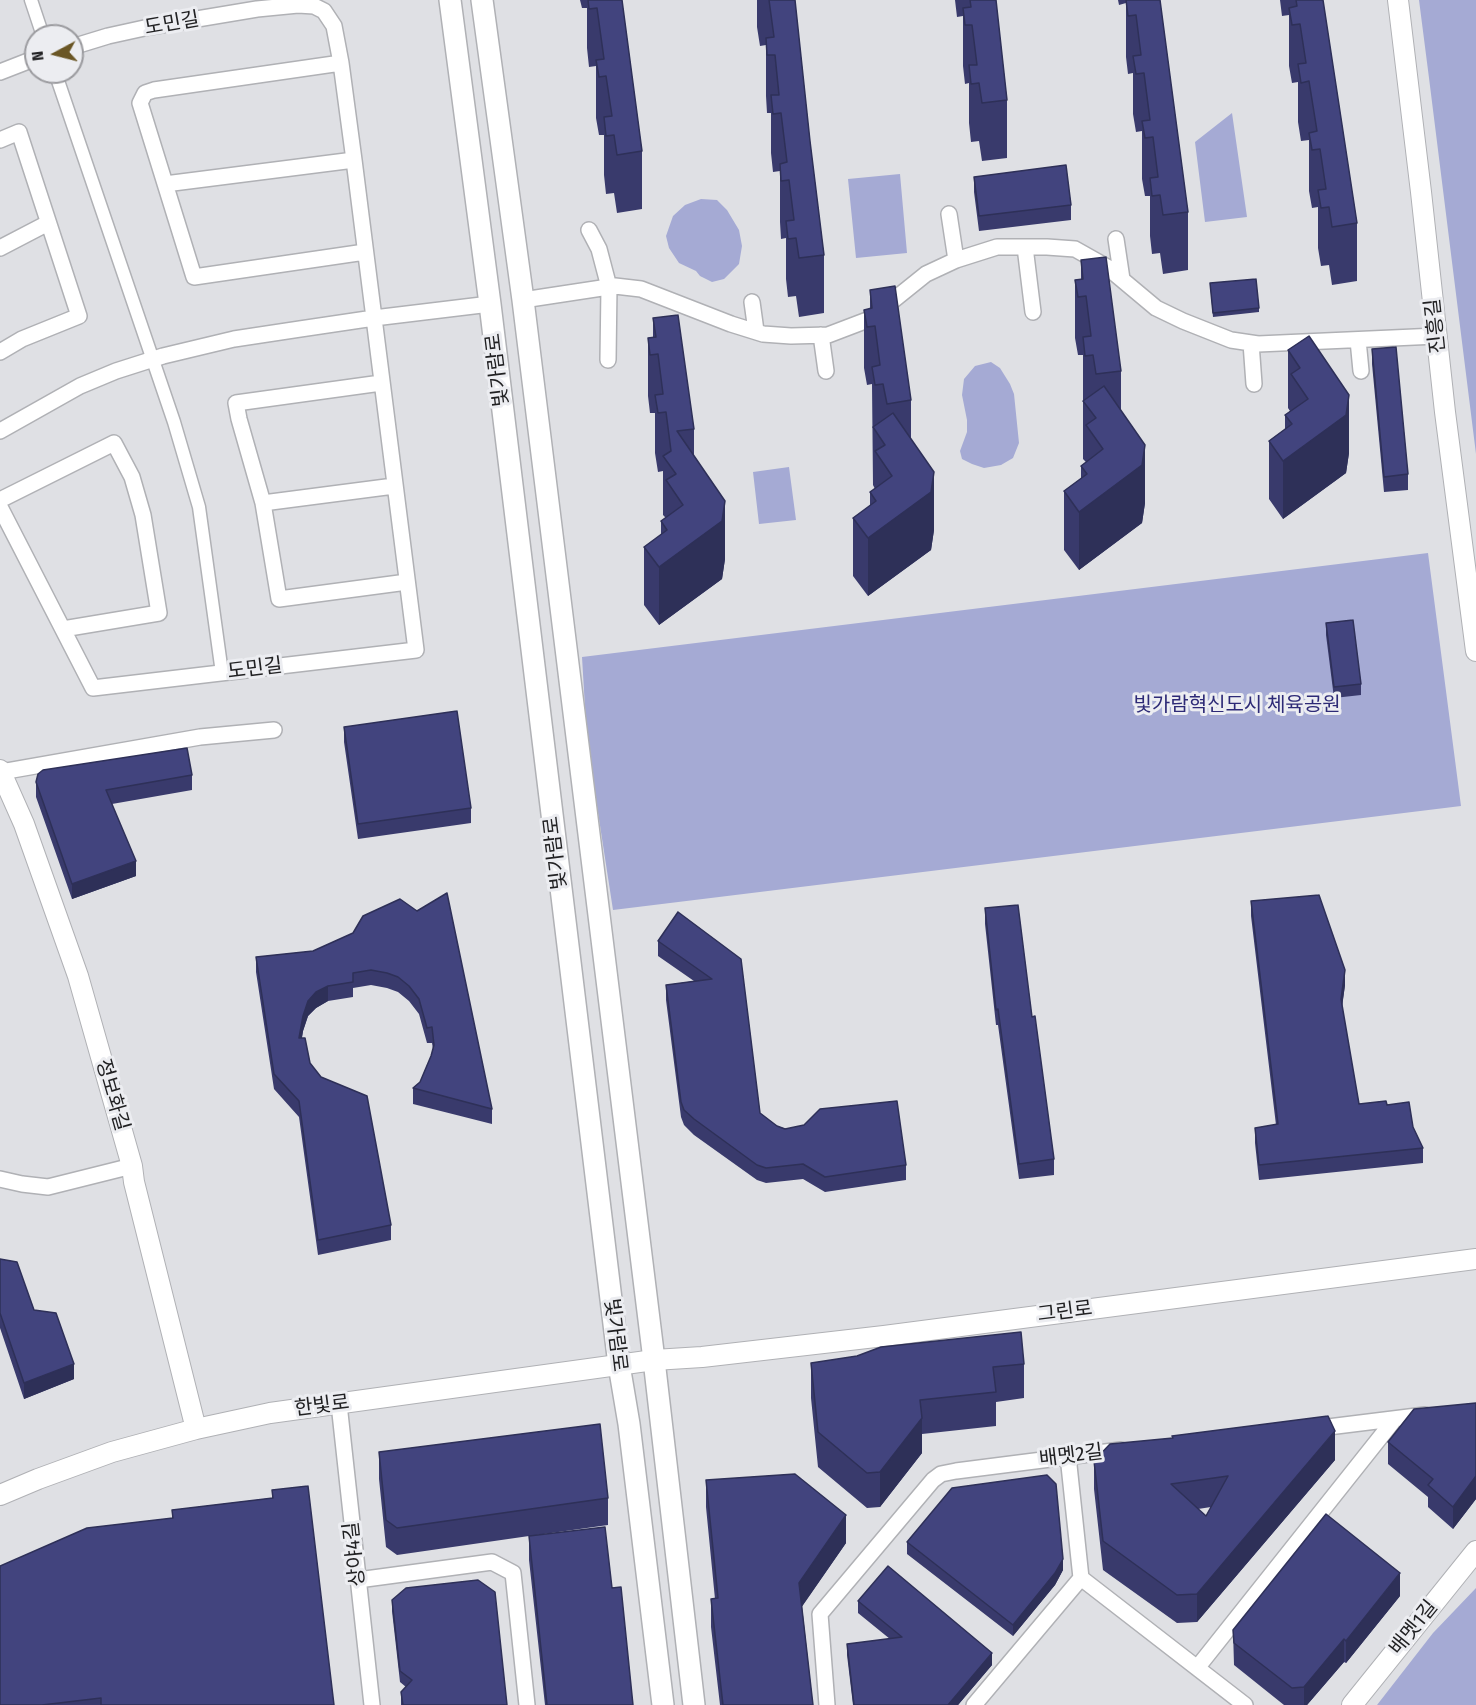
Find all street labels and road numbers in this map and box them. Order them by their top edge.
street label: 도민길 [143,7,201,41]
street label: 진흥길 [1421,297,1451,355]
street label: 빛가람로 [482,332,514,408]
street label: 도민길 [226,654,284,684]
street label: 빛가람로 [540,815,572,891]
street label: 정보화길 [90,1056,134,1134]
street label: 빛가람로 [599,1297,631,1373]
street label: 그린로 [1036,1297,1094,1327]
street label: 한빛로 [293,1391,351,1421]
street label: 배멧2길 [1038,1440,1104,1472]
street label: 상야4길 [340,1520,370,1588]
street label: 배멧1길 [1385,1596,1443,1660]

